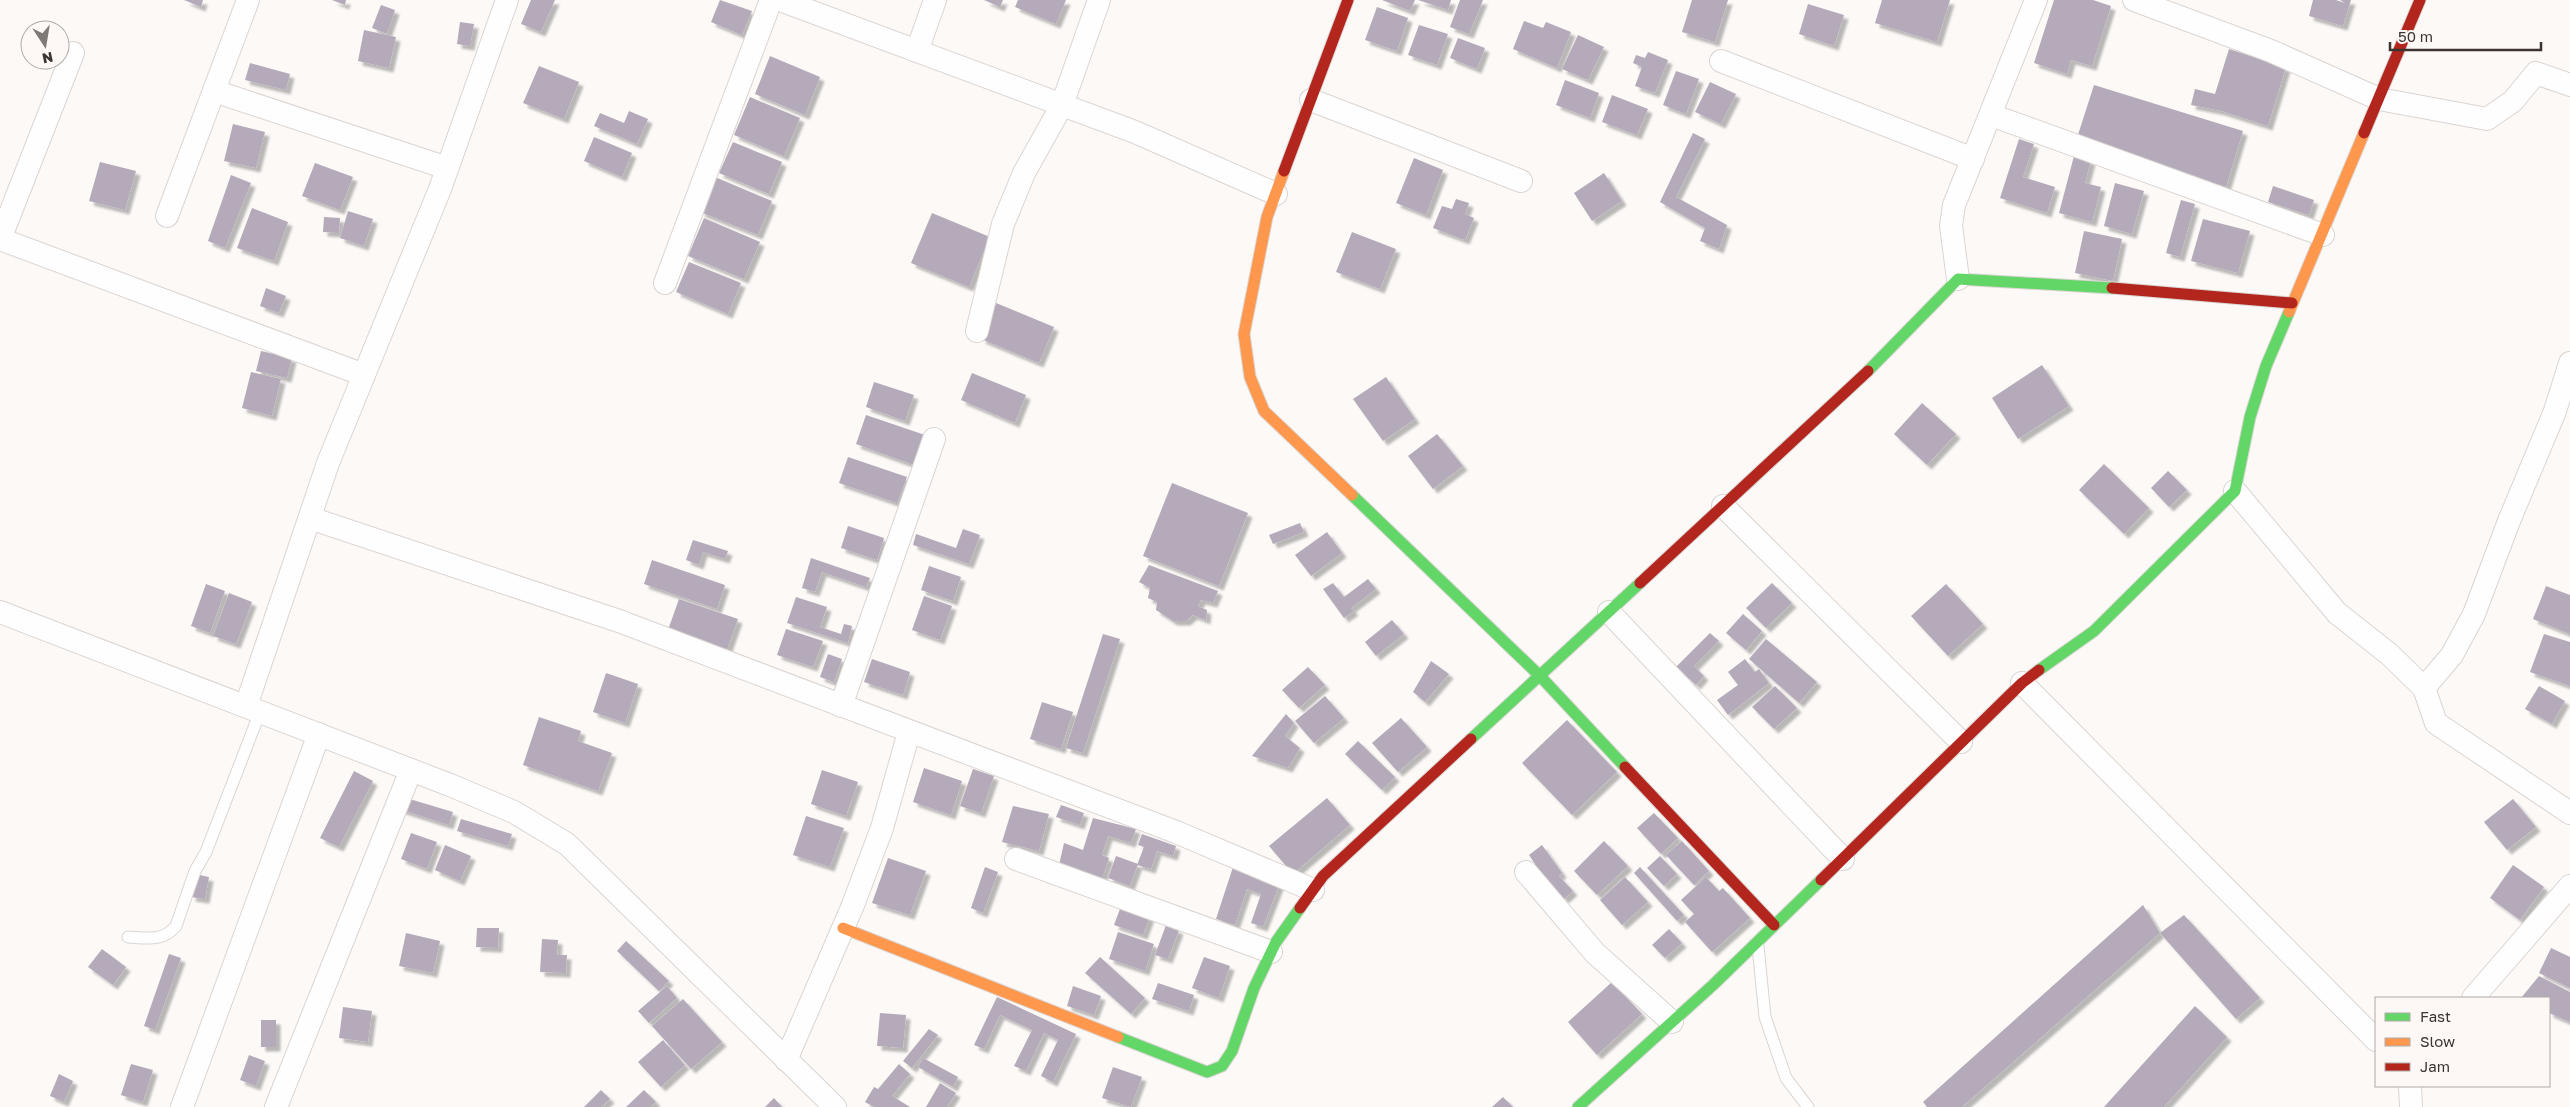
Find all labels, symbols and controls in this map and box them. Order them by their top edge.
north arrow [20,20,70,70]
scale bar [2390,20,2541,52]
text: 50 m [2398,27,2433,45]
text: N [41,49,55,68]
legend [2375,997,2550,1087]
text: Fast [2420,1007,2451,1025]
text: Slow [2420,1032,2455,1050]
text: Jam [2420,1057,2450,1075]

